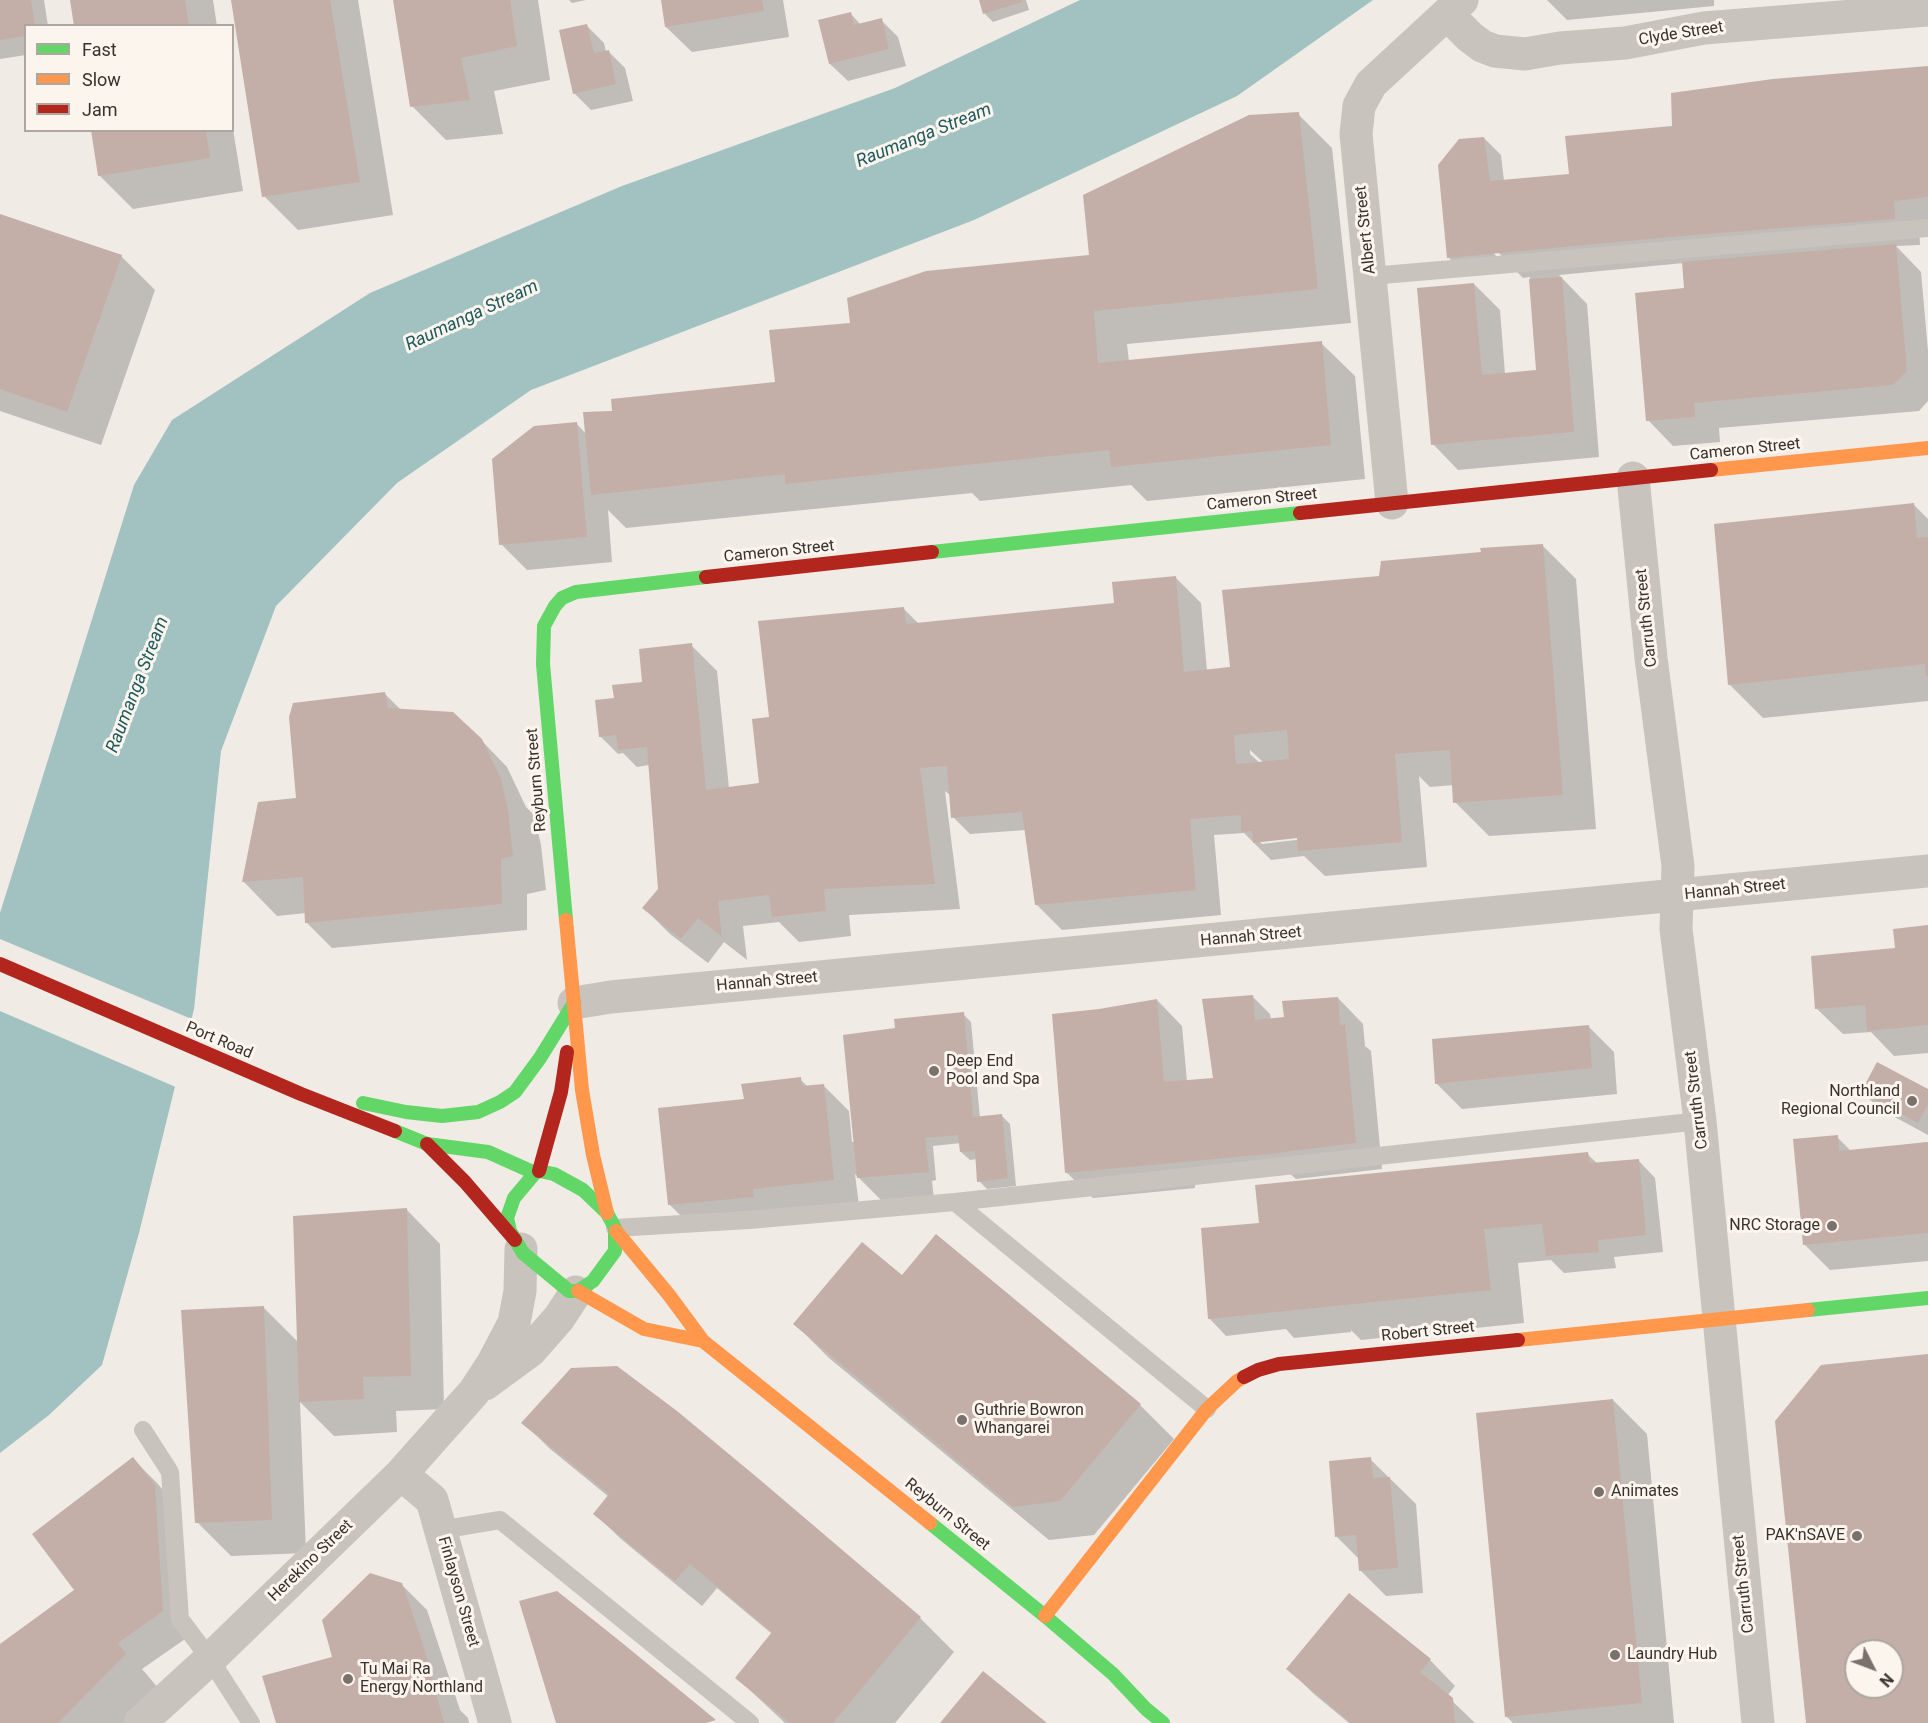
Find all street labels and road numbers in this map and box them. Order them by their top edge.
street label: Clyde Street [1637,18,1725,50]
street label: Albert Street [1352,185,1380,275]
street label: Cameron Street [1689,435,1801,465]
street label: Cameron Street [1206,485,1318,515]
street label: Cameron Street [723,537,835,567]
street label: Carruth Street [1632,568,1662,668]
street label: Reyburn Street [523,727,551,833]
street label: Hannah Street [1684,875,1786,905]
street label: Hannah Street [1200,923,1302,951]
street label: Hannah Street [716,968,818,996]
street label: Port Road [183,1018,255,1064]
street label: Carruth Street [1681,1050,1713,1150]
street label: Robert Street [1380,1318,1476,1346]
street label: Reyburn Street [901,1475,993,1555]
street label: Herekino Street [265,1516,357,1606]
street label: Carruth Street [1729,1534,1759,1634]
street label: Finlayson Street [433,1535,483,1649]

